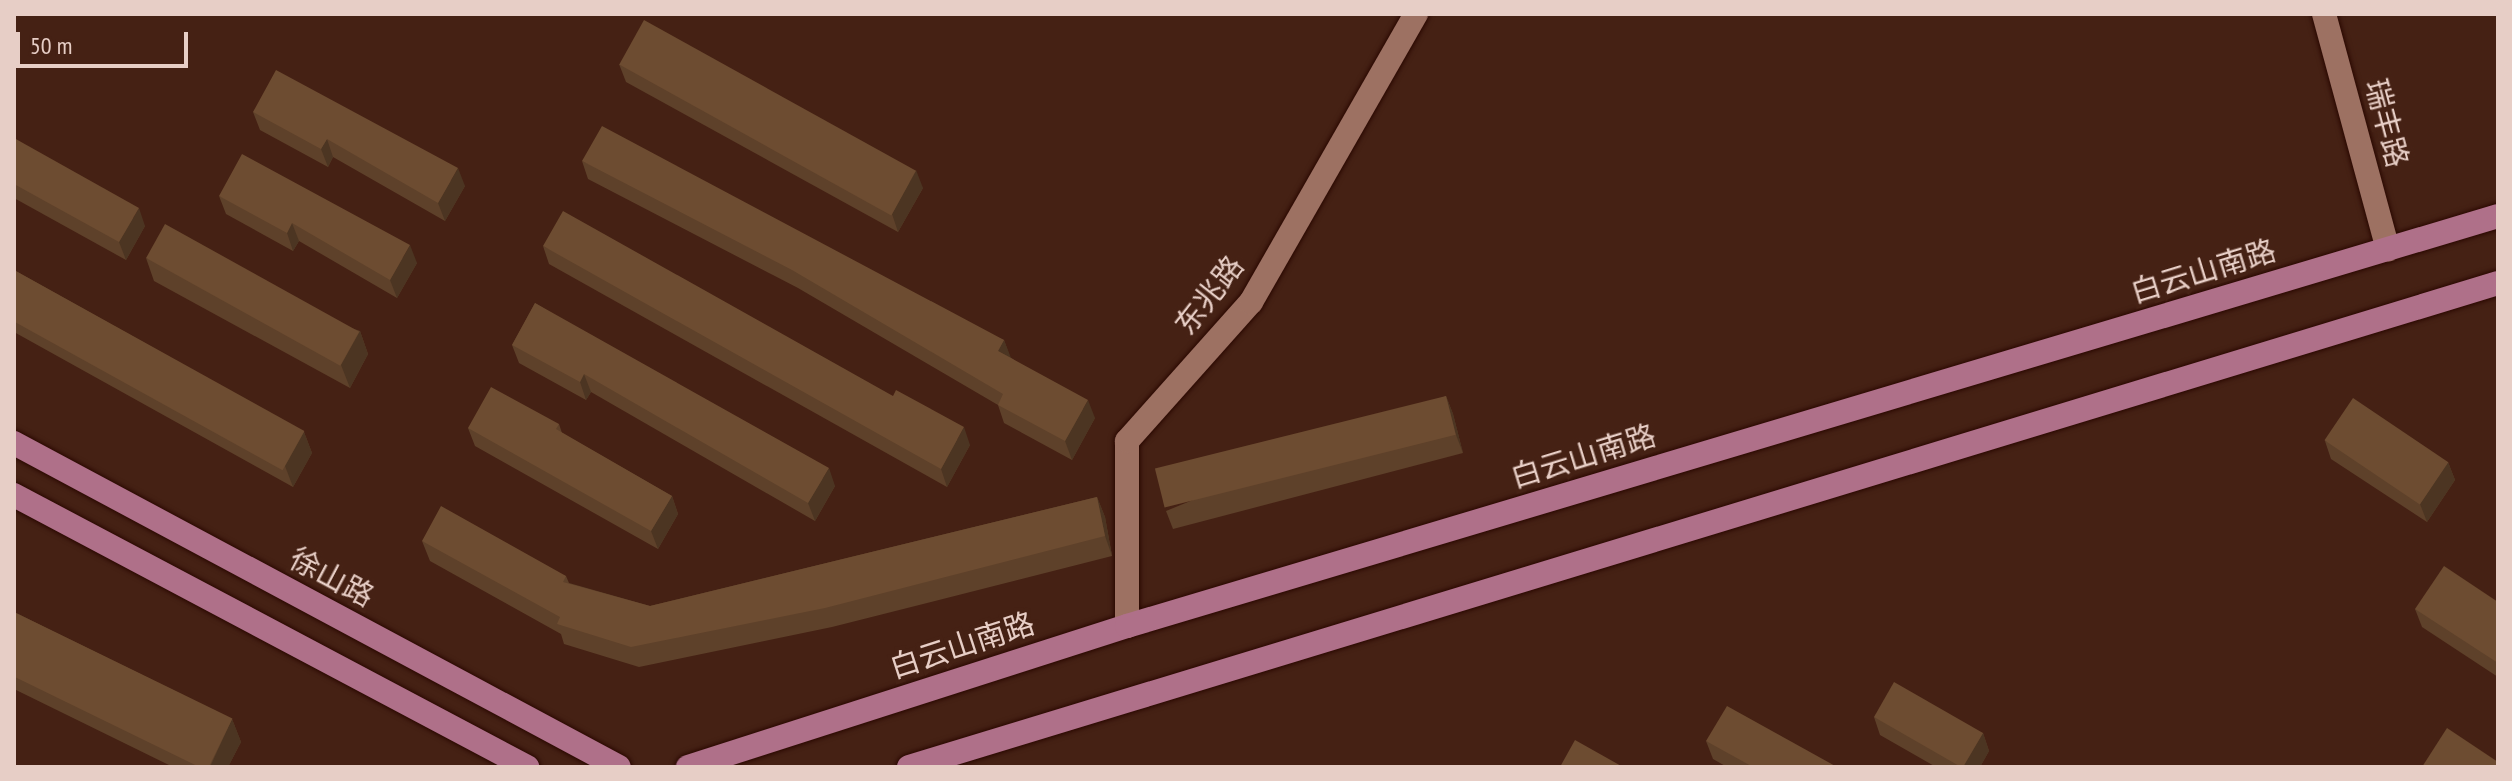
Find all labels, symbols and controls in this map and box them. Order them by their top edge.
scale bar [20,16,192,66]
text: 50 m [30,30,72,61]
street label: 瑞丰路 [2358,75,2416,171]
street label: 白云山南路 [2126,232,2280,310]
street label: 东兆路 [1167,248,1251,342]
street label: 白云山南路 [1506,417,1660,495]
street label: 徐山路 [284,540,380,614]
street label: 白云山南路 [885,605,1039,685]

